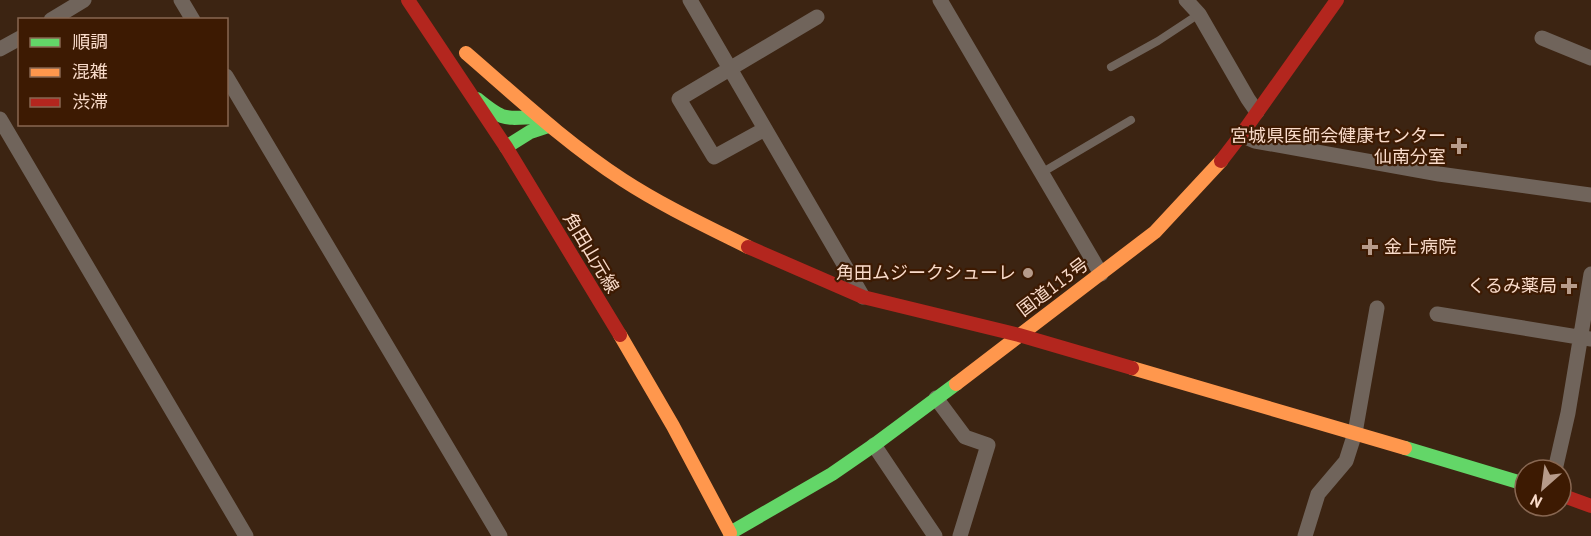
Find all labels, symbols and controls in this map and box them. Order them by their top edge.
legend [18,18,228,126]
text: 順調 [72,30,108,53]
text: 混雑 [72,60,108,83]
text: 渋滞 [72,90,108,113]
place label: 宮城県医師会健康センター 仙南分室 [1230,124,1446,168]
marker: 宮城県医師会健康センター 仙南分室 [1450,137,1468,155]
street label: 角田山元線 [558,208,624,297]
place label: 金上病院 [1384,235,1456,258]
marker: 金上病院 [1361,238,1379,256]
street label: 国道113号 [1012,252,1093,321]
place label: 角田ムジークシューレ [836,261,1016,284]
marker: 角田ムジークシューレ [1021,266,1035,280]
place label: くるみ薬局 [1467,274,1557,297]
marker: くるみ薬局 [1562,279,1576,293]
north arrow [1513,458,1573,518]
text: N [1527,490,1545,513]

